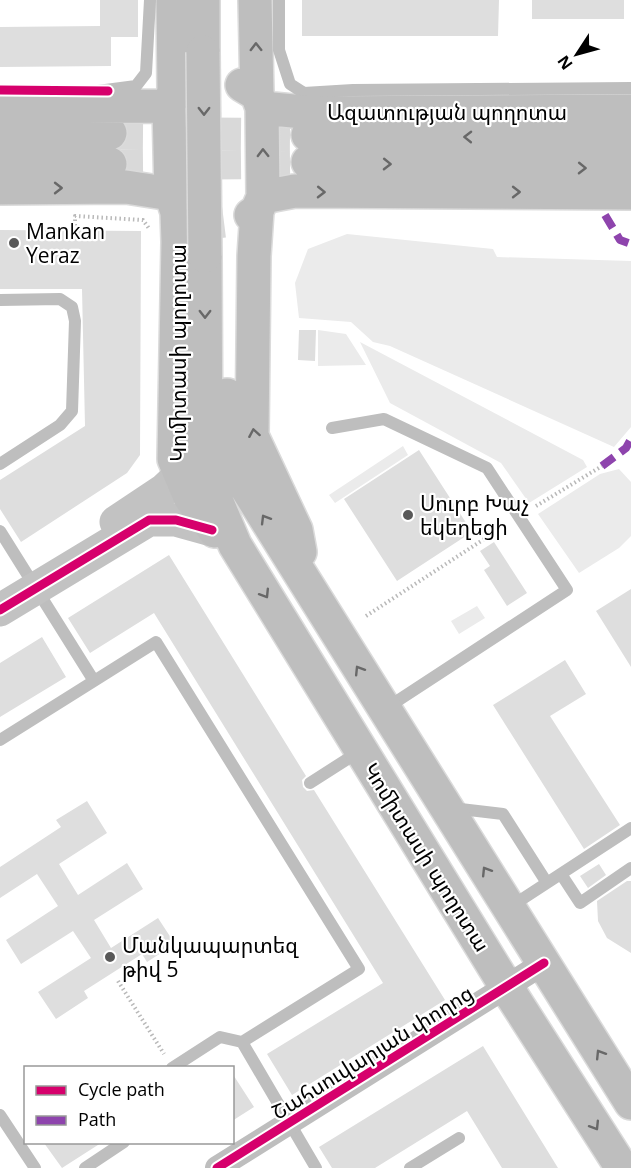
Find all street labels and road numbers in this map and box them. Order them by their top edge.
street label: Ազատության պողոտա [327,98,567,126]
street label: Կոմիտասի պողոտա [164,244,192,462]
street label: Կոմիտասի պողոտա [357,757,497,957]
street label: Շահսուվարյան փողոց [266,978,478,1126]

